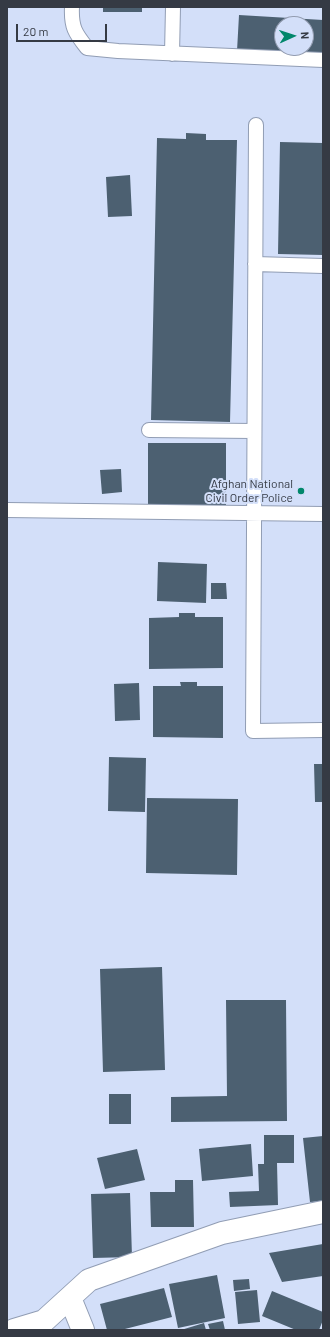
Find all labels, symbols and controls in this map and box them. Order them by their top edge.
scale bar [18,16,109,42]
north arrow [274,16,314,56]
text: 20 m [23,24,49,38]
text: N [299,31,312,39]
place label: Afghan National Civil Order Police [205,477,293,505]
marker: Afghan National Civil Order Police [296,486,306,496]

